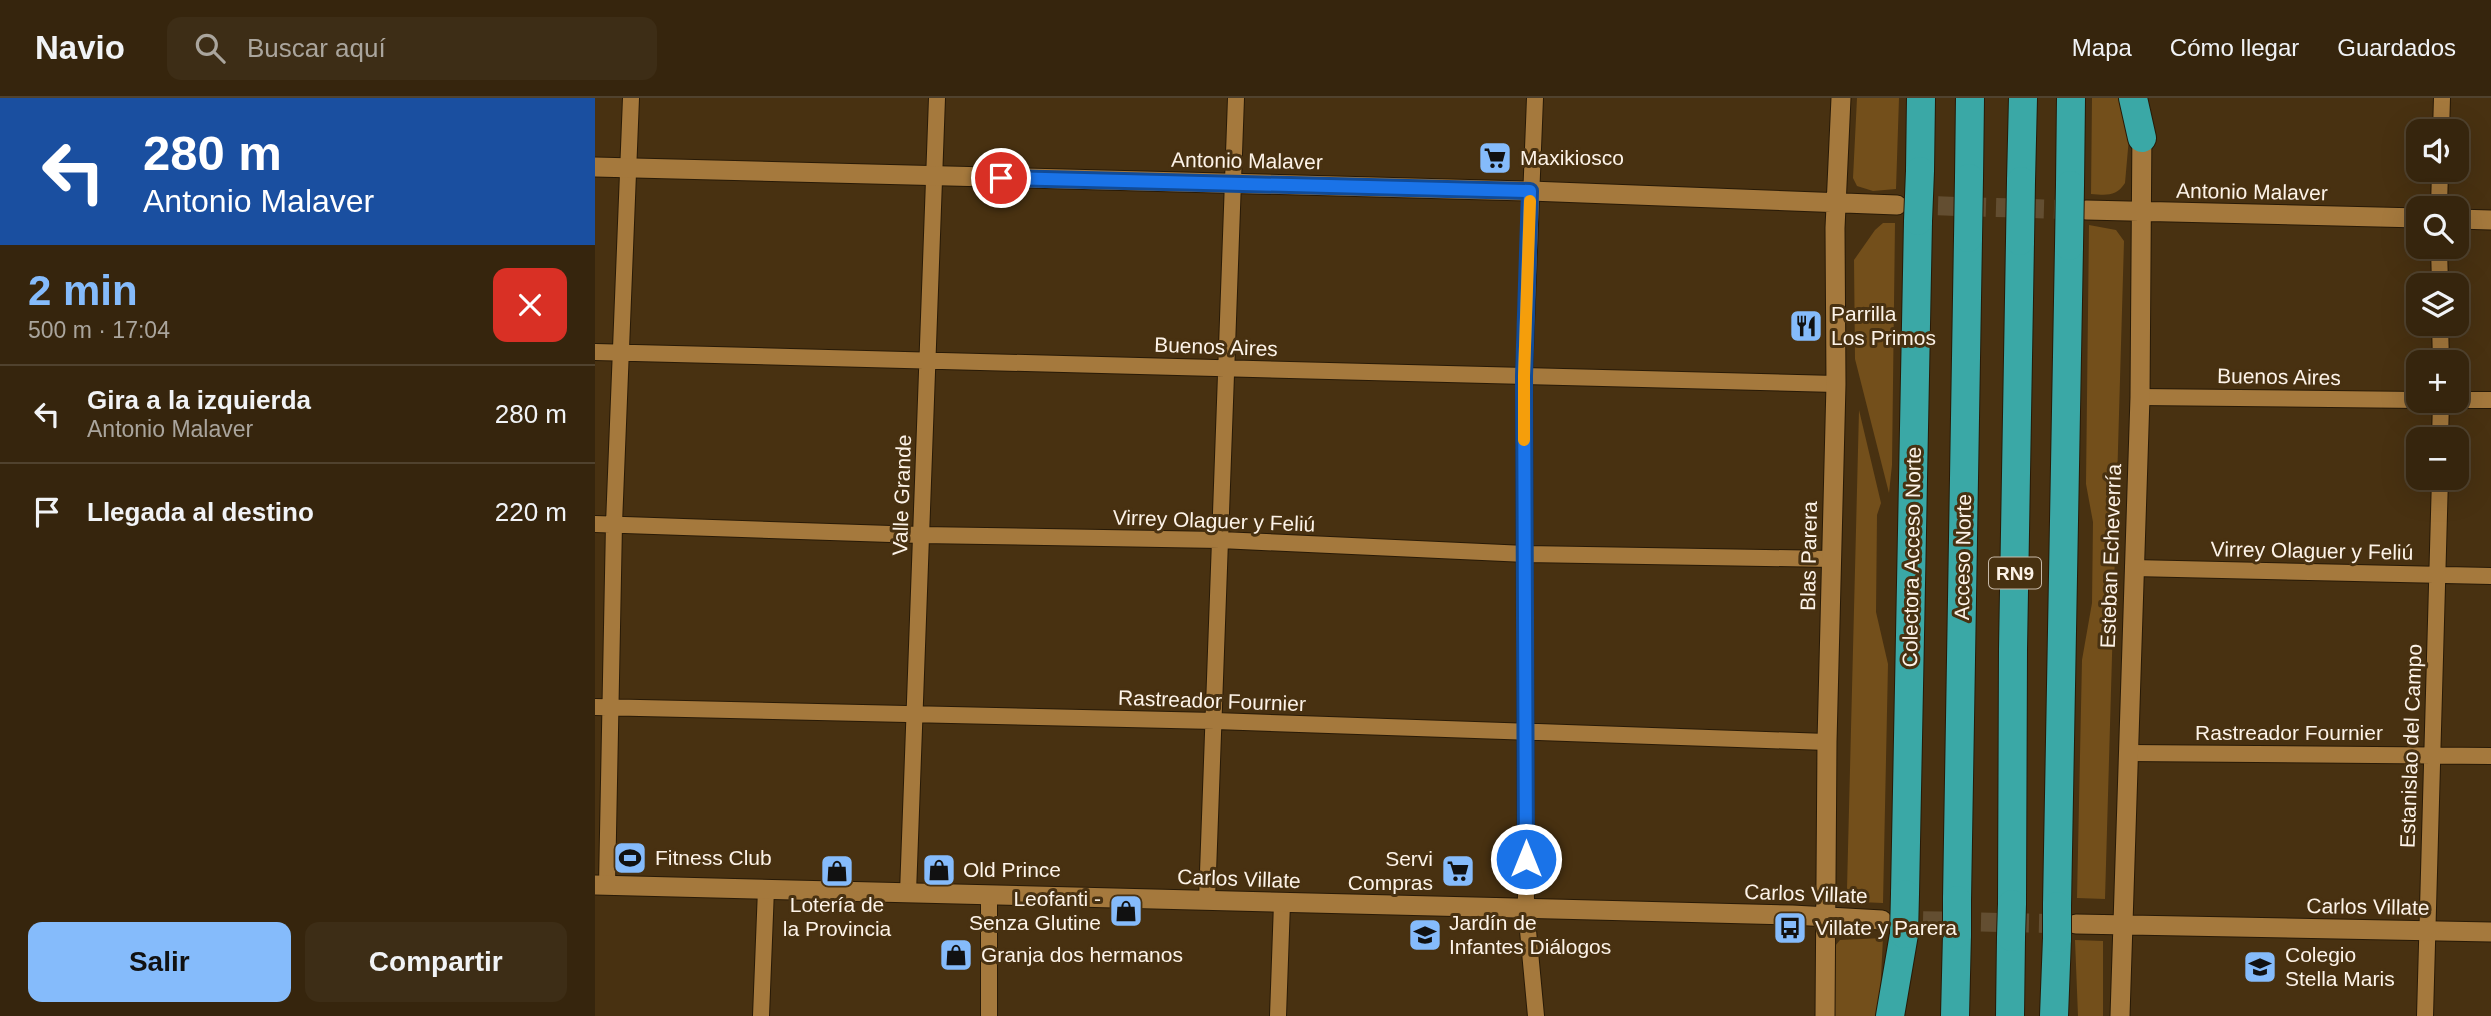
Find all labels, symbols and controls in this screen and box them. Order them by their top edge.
search box [167,17,657,80]
text: Navio [35,29,125,66]
icon: search [191,29,229,67]
text: Buscar aquí [247,33,386,63]
text: Mapa [2072,34,2132,61]
text: Cómo llegar [2170,34,2299,61]
text: Guardados [2337,34,2456,61]
map controls [2406,119,2469,490]
button: sound [2406,119,2469,182]
icon: left [28,126,119,217]
text: 280 m [143,126,282,180]
supermarket icon: Maxikiosco [1476,139,1514,177]
place label: Maxikiosco [1520,146,1624,169]
pin [971,148,1031,208]
street label: Antonio Malaver [1171,148,1323,173]
icon: arrive [982,159,1020,197]
street label: Antonio Malaver [2176,179,2328,204]
text: Antonio Malaver [143,183,374,219]
button: search [2406,196,2469,259]
text: 2 min [28,267,138,314]
button: close [493,268,567,342]
button: layers [2406,273,2469,336]
place label: Parrilla Los Primos [1831,302,1936,349]
restaurant icon: Parrilla Los Primos [1787,307,1825,345]
text: 500 m · 17:04 [28,317,170,343]
street label: Buenos Aires [1154,333,1278,360]
button: + [2406,350,2469,413]
street label: Buenos Aires [2217,364,2341,389]
text: Gira a la izquierda [87,385,311,415]
icon: left [28,395,66,433]
text: 280 m [495,399,567,429]
text: Antonio Malaver [87,416,253,442]
button: − [2406,427,2469,490]
street label: Valle Grande [888,434,915,556]
street label: Colectora Acceso Norte [1898,447,1925,667]
street label: Esteban Echeverría [2096,463,2125,649]
icon: arrive [28,493,66,531]
street label: Acceso Norte [1950,494,1975,620]
text: Llegada al destino [87,497,314,527]
text: 220 m [495,497,567,527]
street label: Blas Parera [1796,501,1821,611]
street label: Virrey Olaguer y Feliú [1112,505,1316,536]
street label: Virrey Olaguer y Feliú [2210,537,2414,564]
road number: RN9 [1989,558,2041,588]
street label: Estanislao del Campo [2395,644,2426,848]
street label: Rastreador Fournier [1118,686,1306,715]
street label: Rastreador Fournier [2195,721,2383,744]
position arrow [1489,822,1563,896]
sports icon: Fitness Club [611,839,649,877]
place label: Fitness Club [655,846,772,869]
place label: Servi Compras [1348,847,1433,894]
shop icon: Old Prince [920,851,958,889]
shop icon: Lotería de la Provincia [818,852,856,890]
supermarket icon: Servi Compras [1439,852,1477,890]
place label: Old Prince [963,858,1061,881]
street label: Carlos Villate [1177,865,1301,892]
street label: Carlos Villate [1744,880,1868,907]
place label: Leofanti - Senza Glutine [969,887,1101,934]
shop icon: Leofanti - Senza Glutine [1107,892,1145,930]
place label: Lotería de la Provincia [783,893,892,940]
street label: Carlos Villate [2306,894,2430,919]
bus stop icon: Villate y Parera [1771,909,1809,947]
place label: Jardín de Infantes Diálogos [1449,911,1611,958]
school or university icon: Jardín de Infantes Diálogos [1406,916,1444,954]
place label: Villate y Parera [1815,916,1957,939]
button: Salir [28,922,291,1002]
button: Compartir [305,922,567,1002]
shop icon: Granja dos hermanos [937,936,975,974]
place label: Granja dos hermanos [981,943,1183,966]
place label: Colegio Stella Maris [2285,943,2395,990]
school or university icon: Colegio Stella Maris [2241,948,2279,986]

